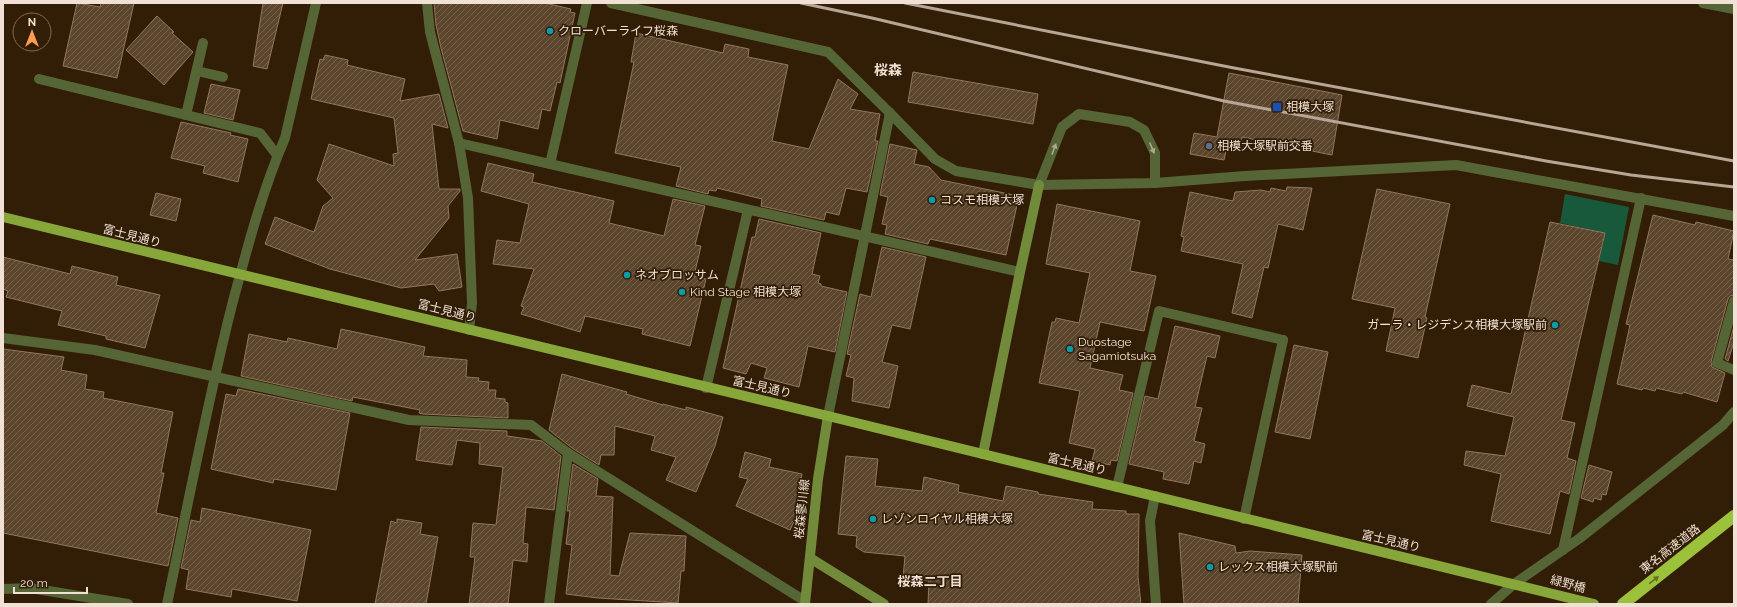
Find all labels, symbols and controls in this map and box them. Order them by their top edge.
north arrow [12,12,52,52]
text: N [28,16,36,29]
place label: クローバーライフ桜森 [558,24,678,38]
marker: クローバーライフ桜森 [545,26,555,36]
district label: 桜森 [874,62,902,78]
place label: 相模大塚 [1286,100,1334,114]
marker: 相模大塚 [1271,101,1283,113]
place label: 相模大塚駅前交番 [1217,139,1313,153]
marker: 相模大塚駅前交番 [1204,141,1214,151]
one-way arrow [1149,142,1155,153]
one-way arrow [1051,143,1057,155]
place label: コスモ相模大塚 [940,193,1024,207]
marker: コスモ相模大塚 [927,195,937,205]
street label: 富士見通り [101,222,163,250]
place label: ネオブロッサム [635,268,719,282]
marker: ネオブロッサム [622,270,632,280]
place label: Kind Stage 相模大塚 [690,285,801,299]
marker: Kind Stage 相模大塚 [677,287,687,297]
street label: 富士見通り [416,297,478,325]
place label: ガーラ・レジデンス相模大塚駅前 [1367,318,1547,332]
marker: ガーラ・レジデンス相模大塚駅前 [1550,320,1560,330]
place label: Duostage Sagamiotsuka [1078,335,1156,363]
marker: Duostage Sagamiotsuka [1065,344,1075,354]
street label: 富士見通り [731,373,793,401]
street label: 富士見通り [1046,450,1108,478]
street label: 桜森蓼川線 [792,478,812,540]
place label: レゾンロイヤル相模大塚 [881,512,1013,526]
marker: レゾンロイヤル相模大塚 [868,514,878,524]
street label: 東名高速道路 [1637,521,1703,577]
street label: 富士見通り [1360,527,1422,555]
place label: レックス相模大塚駅前 [1218,560,1338,574]
marker: レックス相模大塚駅前 [1205,562,1215,572]
scale bar [14,569,87,595]
street label: 緑野橋 [1549,573,1587,595]
district label: 桜森二丁目 [897,574,963,589]
one-way arrow [1648,575,1659,584]
text: 20 m [20,576,48,590]

